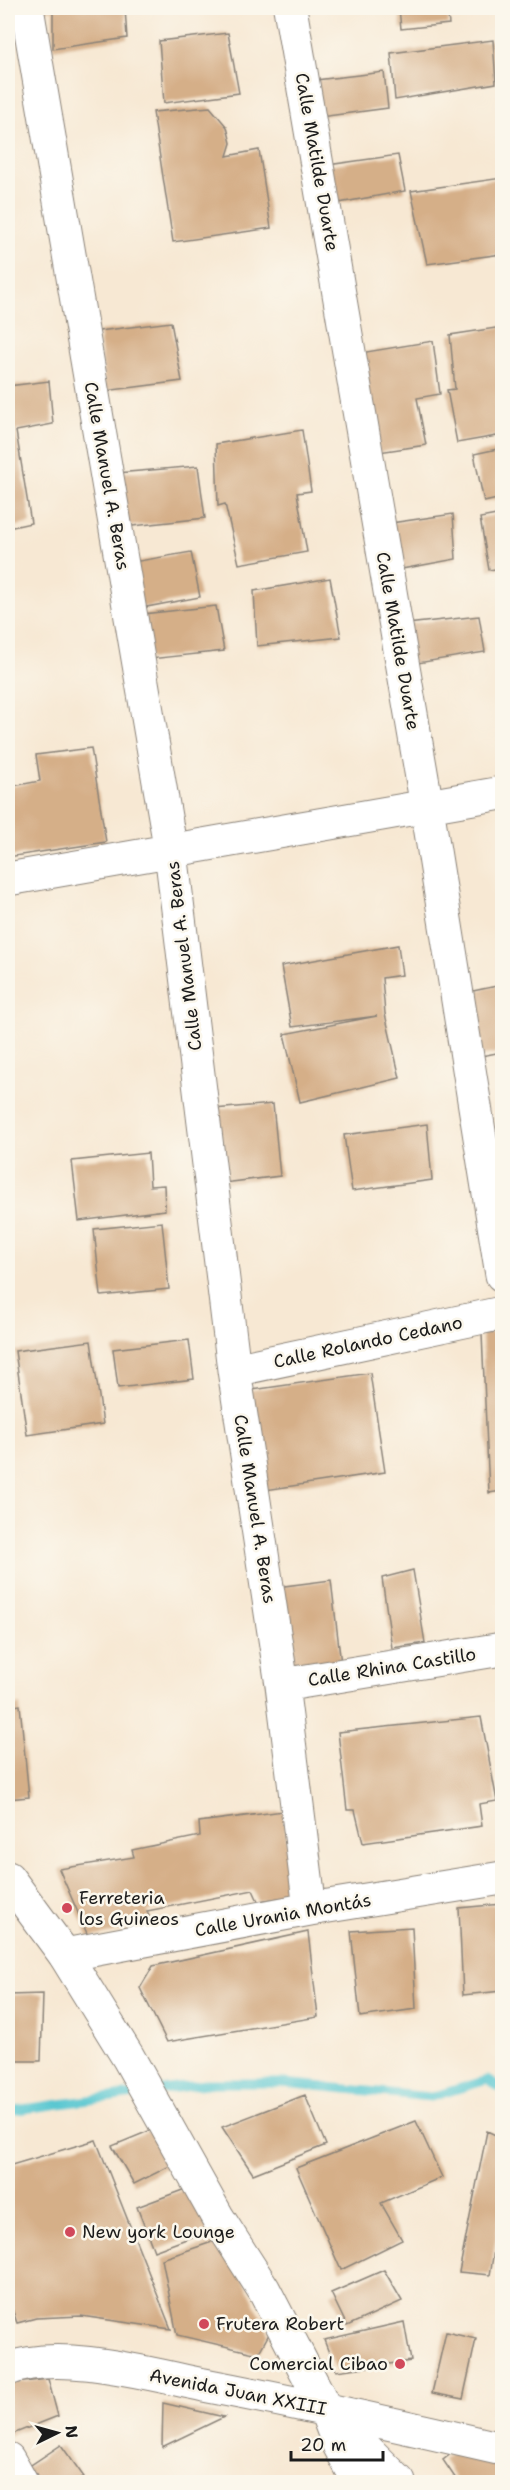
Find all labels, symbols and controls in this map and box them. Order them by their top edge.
street label: Calle Matilde Duarte [289,71,345,253]
street label: Calle Manuel A. Beras [79,380,135,572]
street label: Calle Matilde Duarte [370,550,426,732]
street label: Calle Manuel A. Beras [160,860,208,1052]
street label: Calle Rolando Cedano [271,1310,465,1374]
street label: Calle Manuel A. Beras [228,1413,282,1605]
street label: Calle Rhina Castillo [306,1642,478,1692]
place label: Ferreteria los Guineos [79,1886,179,1931]
street label: Calle Urania Montás [193,1888,373,1942]
marker: Ferreteria los Guineos [60,1901,74,1915]
place label: New york Lounge [82,2220,235,2244]
marker: New york Lounge [63,2225,77,2239]
place label: Frutera Robert [216,2312,344,2336]
marker: Frutera Robert [197,2317,211,2331]
place label: Comercial Cibao [249,2352,388,2376]
marker: Comercial Cibao [393,2357,407,2371]
street label: Avenida Juan XXIII [147,2363,329,2421]
north arrow [27,2403,87,2463]
scale bar [291,2424,382,2462]
text: N [60,2425,82,2439]
text: 20 m [300,2433,346,2457]

